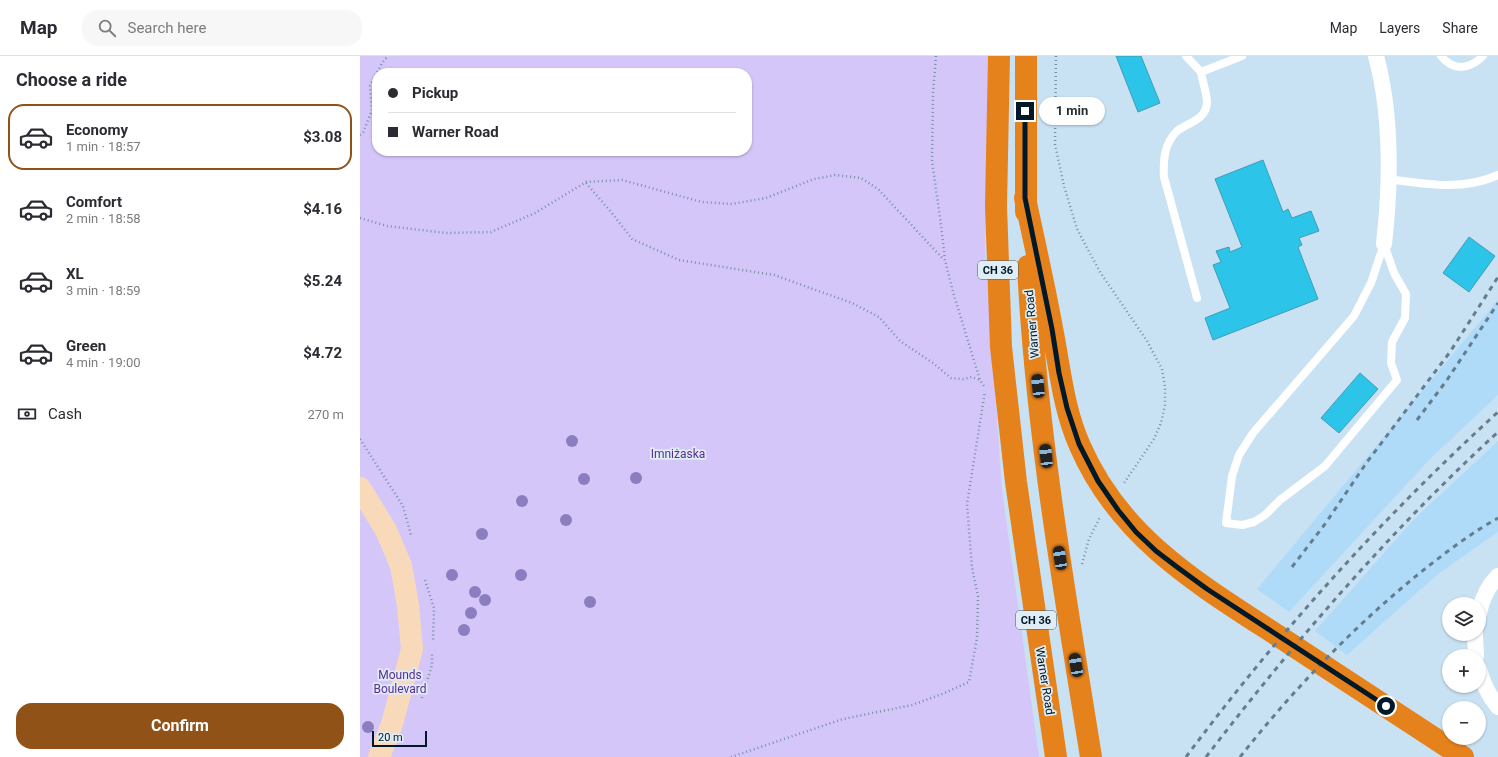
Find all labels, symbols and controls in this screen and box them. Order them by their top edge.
search box [82,10,362,46]
text: Map [20,16,58,39]
icon: search [96,17,118,39]
text: Search here [128,19,206,37]
text: Map [1330,20,1357,36]
text: Layers [1379,20,1420,36]
text: Share [1442,20,1478,36]
text: Choose a ride [16,69,127,90]
text: Pickup [412,84,458,102]
callout: 1 min [1039,97,1105,125]
route end [1016,102,1034,120]
text: 1 min [1056,103,1088,118]
icon: car [18,119,54,155]
text: Economy [66,121,128,139]
text: Warner Road [412,123,499,141]
text: $3.08 [303,128,342,146]
text: 1 min · 18:57 [66,139,141,154]
icon: car [18,191,54,227]
text: Comfort [66,193,122,211]
text: $4.16 [303,200,342,218]
text: 2 min · 18:58 [66,211,141,226]
road number: CH 36 [978,261,1018,279]
icon: car [18,263,54,299]
text: XL [66,265,84,283]
text: $5.24 [303,272,342,290]
text: 3 min · 18:59 [66,283,141,298]
street label: Warner Road [1022,289,1042,359]
icon: car [18,335,54,371]
text: Green [66,337,106,355]
text: $4.72 [303,344,342,362]
text: 4 min · 19:00 [66,355,141,370]
car [1031,373,1045,399]
icon: cash [16,403,38,425]
text: Cash [48,405,82,423]
text: 270 m [307,407,344,422]
car [1039,443,1053,469]
park label: Imniżaska [651,447,705,461]
car [1052,545,1068,571]
map controls [1442,597,1486,745]
button: layers [1442,597,1486,641]
road number: CH 36 [1016,611,1056,629]
street label: Warner Road [1033,646,1057,716]
button: + [1442,649,1486,693]
car [1068,652,1084,678]
park label: Mounds Boulevard [373,668,427,696]
route start [1377,697,1395,715]
button: − [1442,701,1486,745]
button: Confirm [16,703,344,749]
scale bar [372,729,427,748]
text: 20 m [378,731,403,744]

